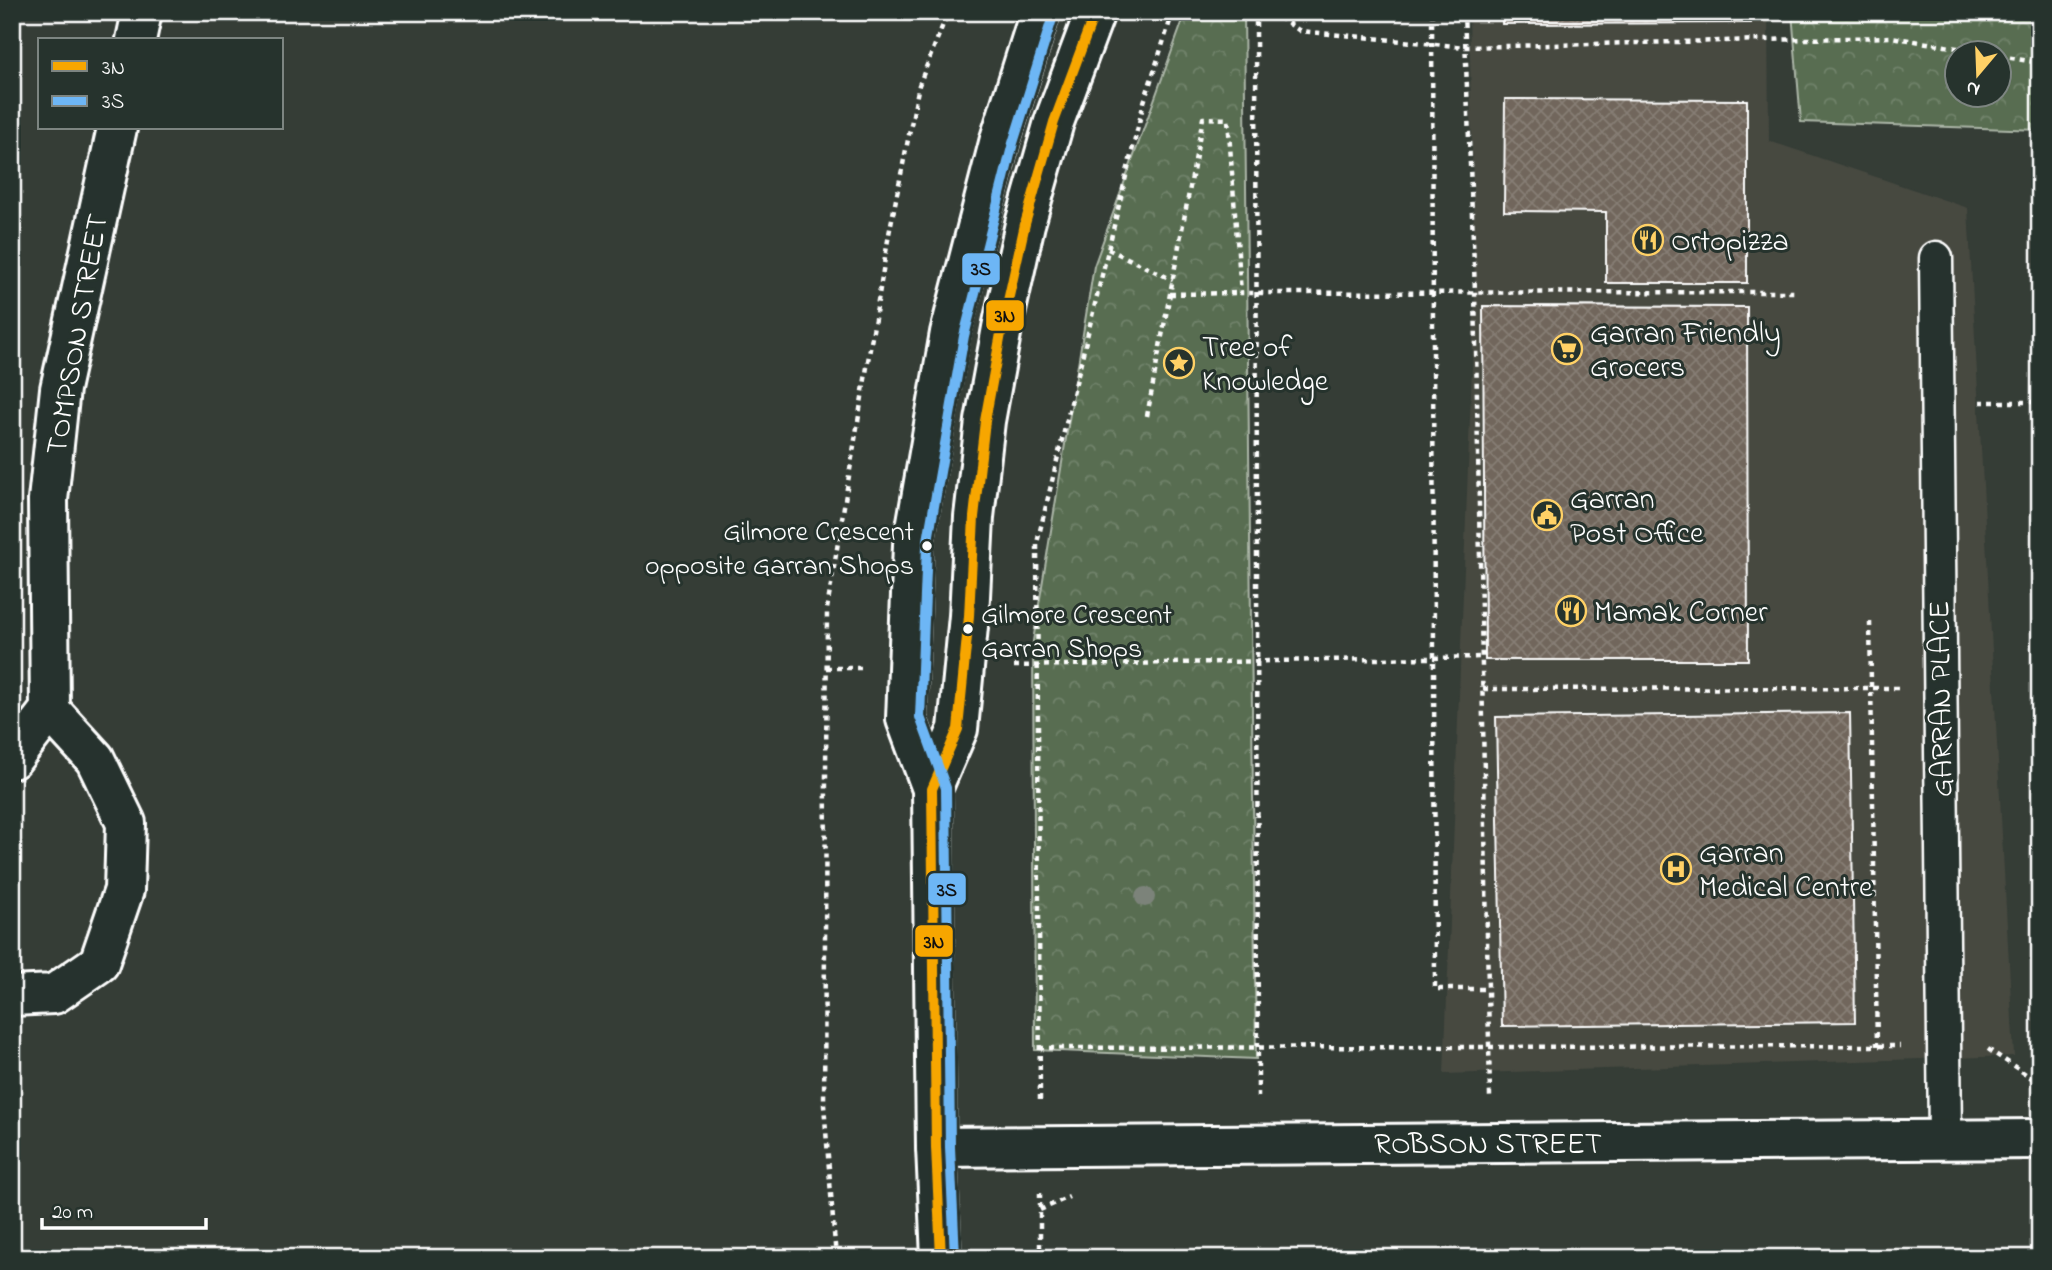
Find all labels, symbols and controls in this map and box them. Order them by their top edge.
legend [38,38,284,130]
north arrow [1944,38,2014,108]
text: 3N [102,54,125,84]
text: N [1963,73,1984,103]
text: 3S [102,88,124,118]
street label: TOMPSON STREET [36,211,122,458]
place label: Ortopizza [1671,221,1789,265]
restaurant icon: Ortopizza [1631,223,1665,257]
line badge: 3S [961,252,1001,286]
text: 3S [970,257,991,284]
line badge: 3N [985,299,1025,332]
text: 3N [994,304,1016,331]
place label: Garran Friendly Grocers [1590,313,1781,391]
place label: Tree of Knowledge [1202,327,1329,405]
supermarket icon: Garran Friendly Grocers [1550,332,1584,366]
place icon: Tree of Knowledge [1162,346,1196,380]
place label: Garran Post Office [1570,479,1704,557]
public building icon: Garran Post Office [1530,498,1564,532]
place label: Gilmore Crescent opposite Garran Shops [645,513,914,588]
marker: Gilmore Crescent opposite Garran Shops [920,539,934,553]
place label: Mamak Corner [1594,592,1768,636]
restaurant icon: Mamak Corner [1554,594,1588,628]
place label: Gilmore Crescent Garran Shops [981,596,1172,671]
street label: GARRAN PLACE [1919,600,1967,798]
marker: Gilmore Crescent Garran Shops [961,622,975,636]
place label: Garran Medical Centre [1699,833,1873,911]
hospital icon: Garran Medical Centre [1659,852,1693,886]
line badge: 3S [927,872,967,906]
text: 3S [936,878,957,905]
line badge: 3N [914,924,954,958]
text: 3N [923,930,945,957]
street label: ROBSON STREET [1374,1124,1602,1168]
scale bar [42,1186,206,1230]
text: 20 m [52,1198,93,1228]

